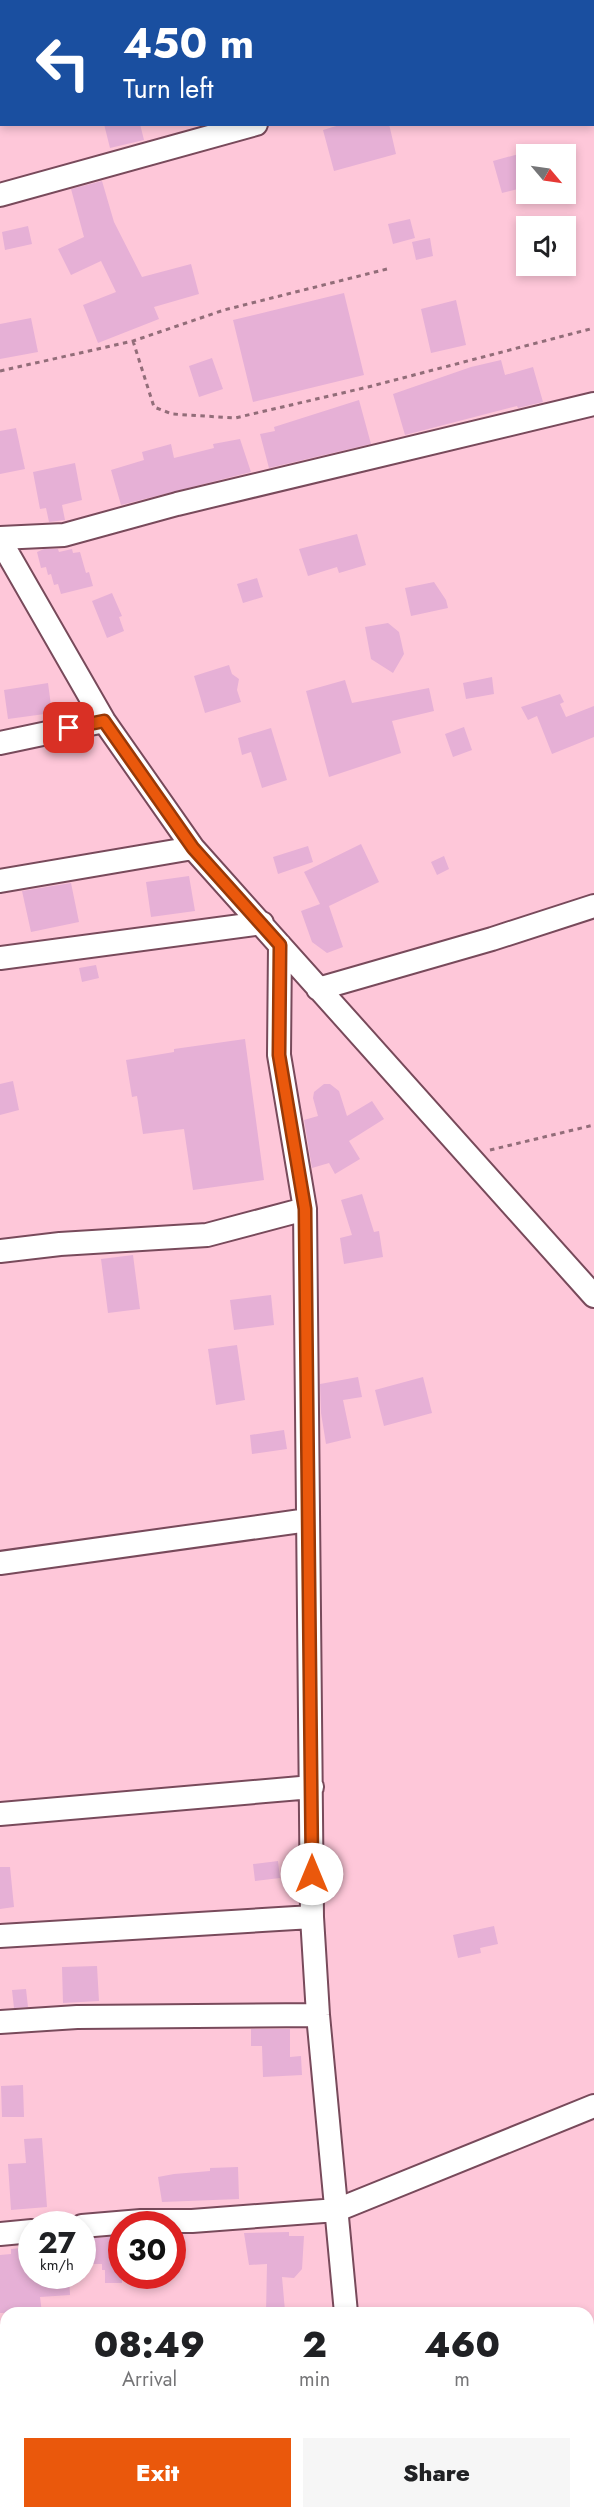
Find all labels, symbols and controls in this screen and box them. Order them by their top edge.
text: 450 m [123,13,254,74]
icon: left [24,24,102,102]
text: Turn left [123,69,213,108]
north arrow [516,144,576,204]
map controls [516,144,576,276]
button: sound [516,216,576,276]
pin [43,702,94,753]
icon: arrive [52,711,85,744]
position arrow [280,1842,344,1906]
speed limit sign: 30 [108,2211,186,2289]
text: 27 [38,2221,76,2264]
text: km/h [40,2254,74,2276]
text: 08:49 [94,2318,205,2370]
text: 2 [302,2318,327,2370]
text: 460 [424,2318,500,2370]
text: Arrival [122,2365,177,2394]
text: min [299,2365,330,2394]
text: m [454,2365,470,2394]
button: Exit [24,2438,291,2507]
button: Share [303,2438,570,2507]

